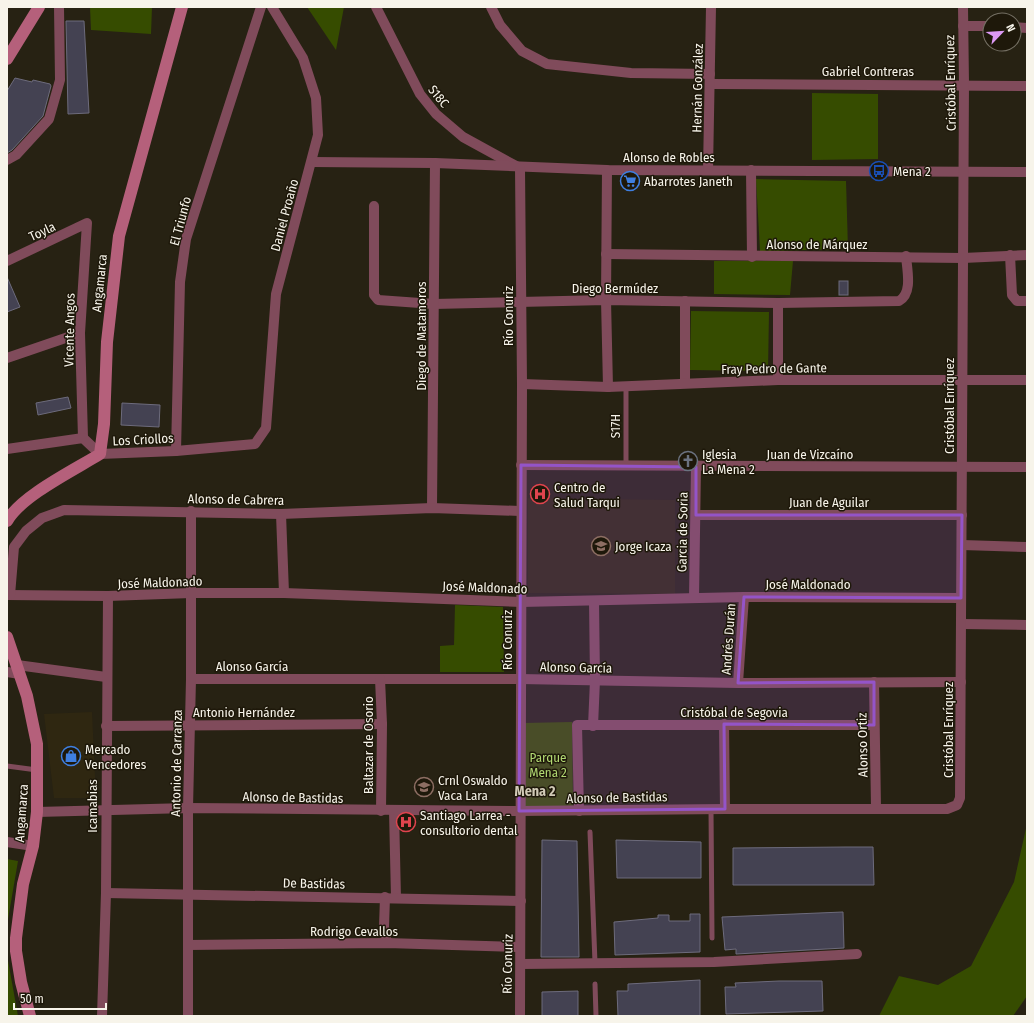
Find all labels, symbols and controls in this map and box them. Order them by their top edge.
north arrow [982,12,1022,52]
text: N [1003,22,1018,34]
street label: Cristóbal Enríquez [942,35,959,131]
street label: Hernán González [689,43,706,133]
street label: Gabriel Contreras [822,64,915,79]
street label: S18C [425,82,452,111]
street label: Alonso de Robles [623,150,715,165]
bus stop icon: Mena 2 [868,160,890,182]
place label: Mena 2 [893,164,931,179]
supermarket icon: Abarrotes Janeth [619,170,641,192]
place label: Abarrotes Janeth [644,174,733,189]
street label: Daniel Proaño [268,177,301,253]
street label: El Triunfo [167,195,194,247]
street label: Toyla [27,219,58,244]
street label: Alonso de Márquez [767,237,867,252]
street label: Angamarca [89,253,110,313]
street label: Diego de Matamoros [414,281,429,391]
street label: Diego Bermúdez [572,281,658,296]
street label: Río Conuriz [501,286,516,346]
street label: Vicente Angos [61,292,78,367]
street label: Cristóbal Enríquez [942,358,957,454]
street label: Fray Pedro de Gante [721,360,827,377]
street label: S17H [608,414,623,438]
street label: Los Criollos [112,430,174,449]
place label: Iglesia La Mena 2 [702,447,755,477]
street label: Juan de Vizcaíno [767,447,854,462]
church icon: Iglesia La Mena 2 [677,450,699,472]
place label: Centro de Salud Tarqui [554,480,620,510]
hospital icon: Centro de Salud Tarqui [529,483,551,505]
street label: Alonso de Cabrera [188,491,284,508]
street label: Garcia de Soria [674,492,691,572]
street label: Juan de Aguilar [789,495,870,510]
school or university icon: Jorge Icaza [590,535,612,557]
place label: Jorge Icaza [615,539,672,554]
street label: José Maldonado [117,574,203,591]
street label: José Maldonado [765,577,851,592]
street label: José Maldonado [442,579,528,596]
street label: Andrés Durán [719,603,738,675]
street label: Río Conuriz [500,610,515,670]
street label: Alonso García [216,659,288,674]
street label: Alonso García [540,659,612,676]
street label: Cristóbal Enríquez [941,682,956,778]
street label: Baltazar de Osorio [361,696,376,794]
street label: Antonio Hernández [193,705,295,720]
street label: Cristóbal de Segovia [680,705,788,720]
street label: Antonio de Carranza [168,709,185,817]
street label: Alonso Ortiz [854,713,871,777]
place label: Mercado Vencedores [85,742,147,772]
shop icon: Mercado Vencedores [60,745,82,767]
park label: Parque Mena 2 [529,750,567,780]
place label: Crnl Oswaldo Vaca Lara [438,773,508,803]
school or university icon: Crnl Oswaldo Vaca Lara [413,776,435,798]
street label: Icamabias [85,779,100,833]
street label: Angamarca [12,783,31,843]
district label: Mena 2 [515,783,556,800]
street label: Alonso de Bastidas [242,789,344,806]
street label: Alonso de Bastidas [566,789,668,806]
place label: Santiago Larrea - consultorio dental [420,808,518,838]
hospital icon: Santiago Larrea - consultorio dental [395,811,417,833]
street label: De Bastidas [283,875,346,892]
street label: Rodrigo Cevallos [310,924,398,939]
street label: Río Conuriz [499,934,516,994]
scale bar [14,985,106,1011]
text: 50 m [20,992,44,1006]

